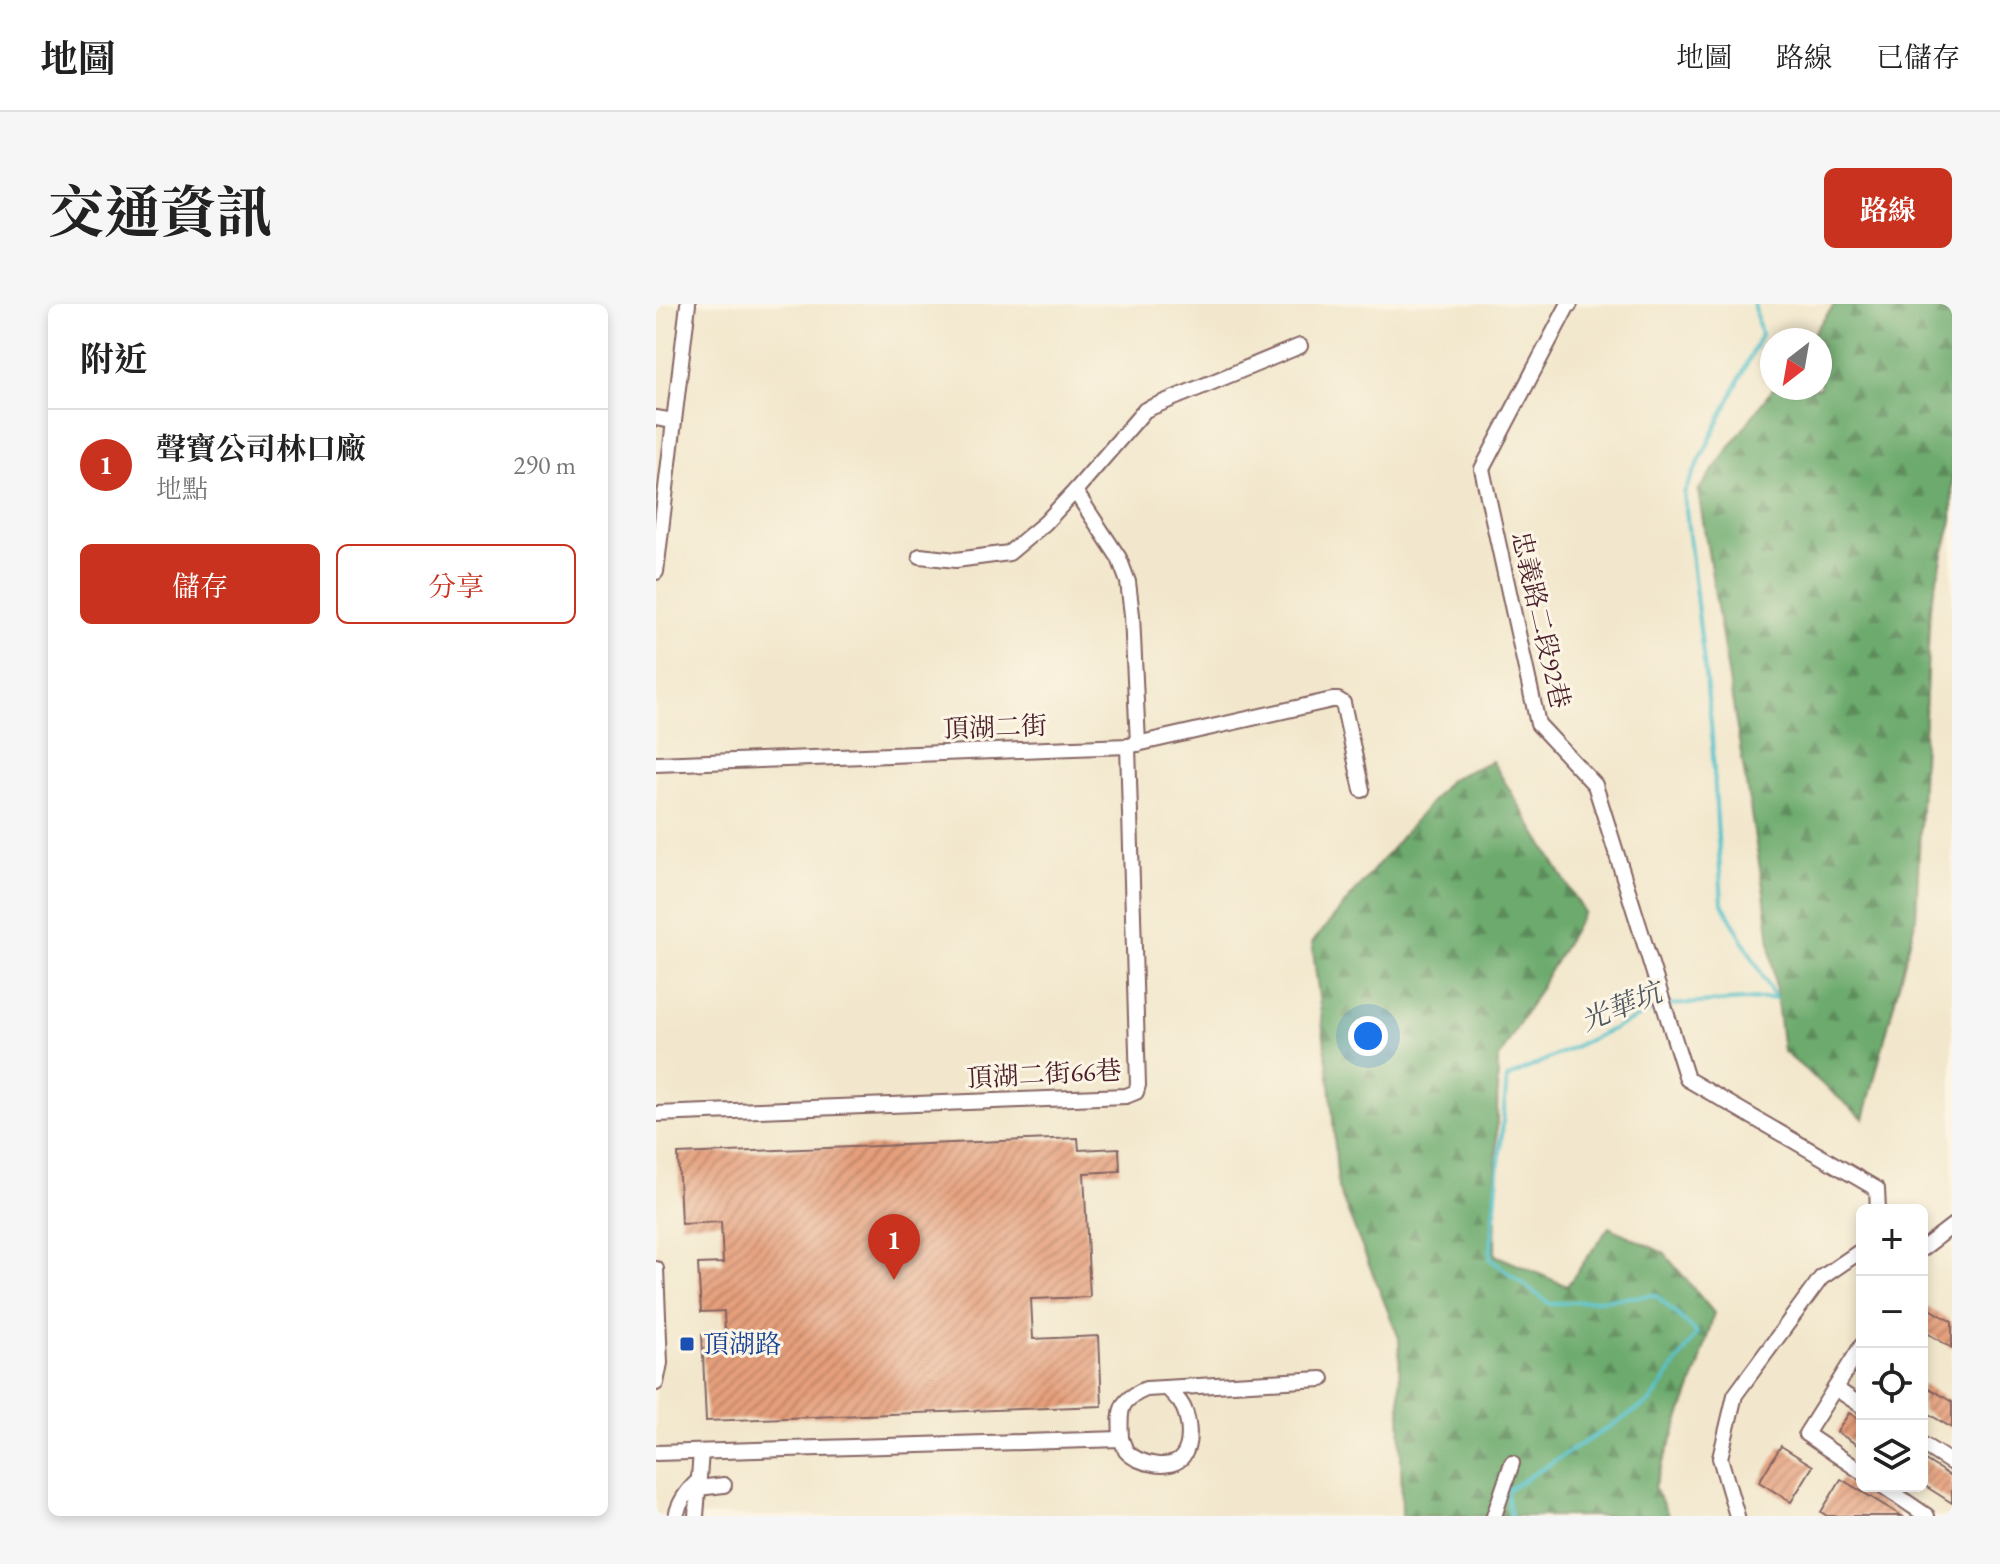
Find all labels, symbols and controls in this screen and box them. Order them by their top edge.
text: 地圖 [40,34,116,83]
text: 地圖 [1676,39,1732,75]
text: 路線 [1776,39,1832,75]
text: 已儲存 [1876,39,1960,75]
button: 路線 [1824,168,1952,248]
text: 交通資訊 [48,176,272,249]
north arrow [1760,328,1832,400]
text: 附近 [80,337,148,381]
text: 聲寶公司林口廠 [156,429,366,468]
text: 1 [99,448,113,482]
text: 290 m [513,448,576,482]
text: 地點 [156,472,208,506]
street label: 忠義路二段92巷 [1504,528,1578,712]
button: 儲存 [80,544,320,624]
button: 分享 [336,544,576,624]
street label: 頂湖二街 [942,708,1048,746]
water label: 光華坑 [1575,972,1670,1038]
your location [1348,1016,1388,1056]
street label: 頂湖二街66巷 [966,1053,1122,1095]
map controls [1856,1204,1928,1492]
button: + [1856,1204,1928,1276]
pin: 1 [868,1214,920,1280]
button: − [1856,1276,1928,1348]
place label: 頂湖路 [703,1327,781,1361]
marker: 頂湖路 [678,1335,696,1353]
button: locate [1856,1348,1928,1420]
button: layers [1856,1420,1928,1492]

